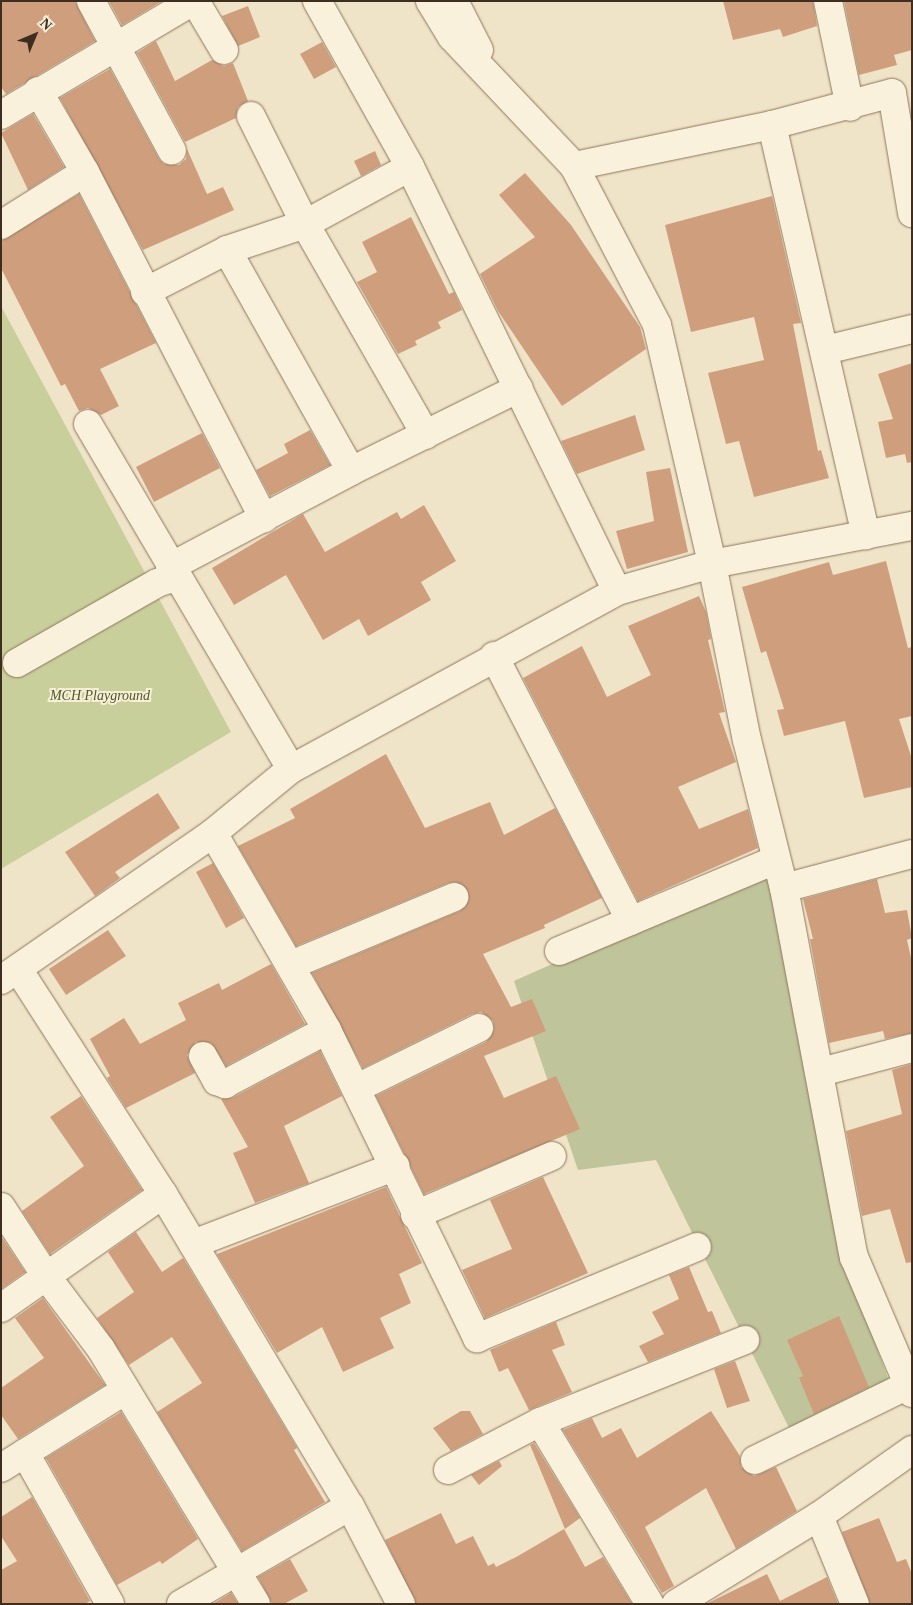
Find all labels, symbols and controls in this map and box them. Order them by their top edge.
north arrow [10,10,60,60]
text: N [37,15,55,33]
park label: MCH Playground [50,688,150,704]

